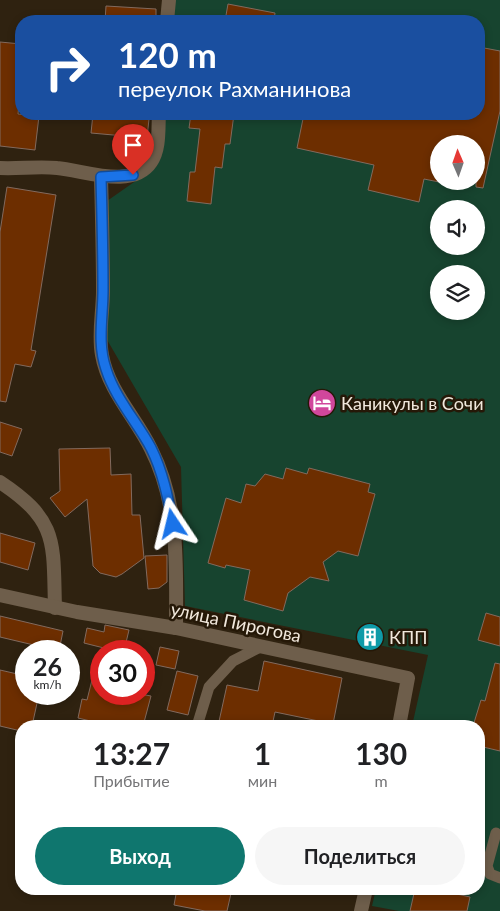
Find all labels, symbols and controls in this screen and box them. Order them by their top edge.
text: 120 m [118,33,217,75]
icon: right [35,35,100,100]
text: переулок Рахманинова [118,75,351,102]
pin [112,124,154,175]
icon: arrive [119,131,147,159]
north arrow [430,135,485,190]
map controls [430,135,485,320]
button: sound [430,200,485,255]
button: layers [430,265,485,320]
hotel icon: Каникулы в Сочи [307,388,337,418]
place label: Каникулы в Сочи [341,392,484,414]
position arrow [146,497,198,549]
street label: улица Пирогова [169,597,303,647]
building icon: КПП [355,622,385,652]
place label: КПП [389,626,428,648]
speed limit sign: 30 [90,640,155,705]
text: 26 [33,651,62,681]
text: km/h [33,677,62,692]
text: 13:27 [93,735,170,771]
text: 1 [254,735,271,771]
text: 130 [355,735,407,771]
text: Прибытие [93,771,170,790]
text: мин [248,771,277,790]
text: m [375,771,388,790]
button: Выход [35,827,245,885]
button: Поделиться [255,827,465,885]

